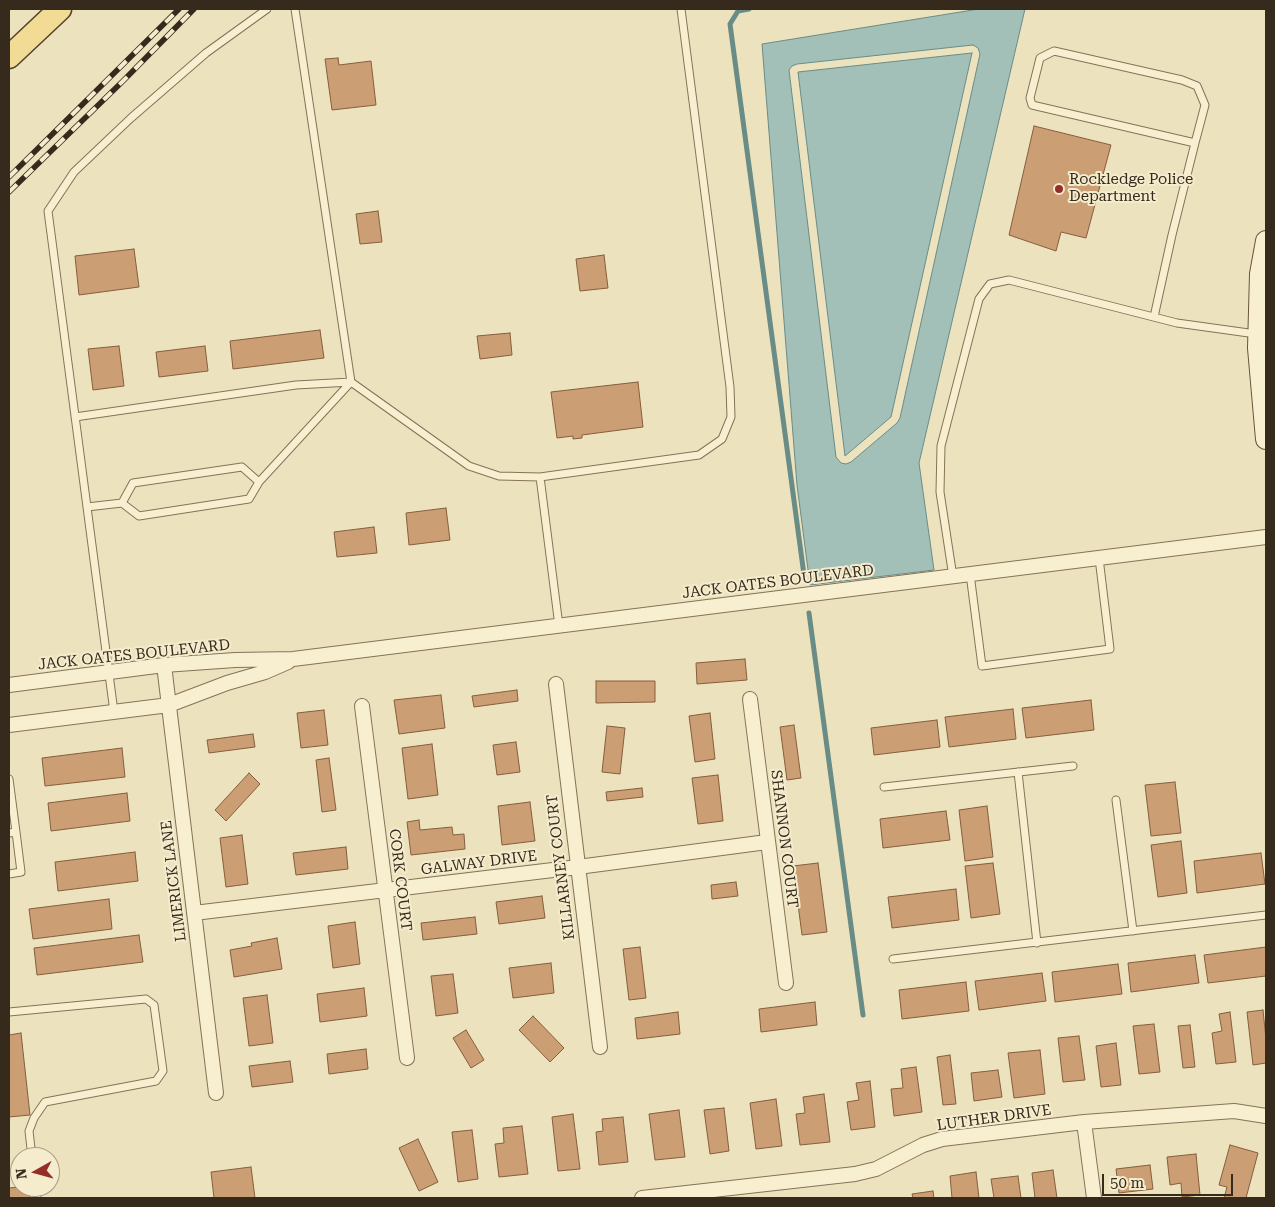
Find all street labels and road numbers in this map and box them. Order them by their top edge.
street label: JACK OATES BOULEVARD [681,561,875,603]
street label: JACK OATES BOULEVARD [37,636,231,674]
street label: SHANNON COURT [767,769,801,909]
street label: KILLARNEY COURT [543,793,579,941]
street label: LIMERICK LANE [158,819,190,943]
street label: CORK COURT [385,828,415,932]
street label: GALWAY DRIVE [420,847,538,879]
street label: LUTHER DRIVE [936,1101,1052,1135]

